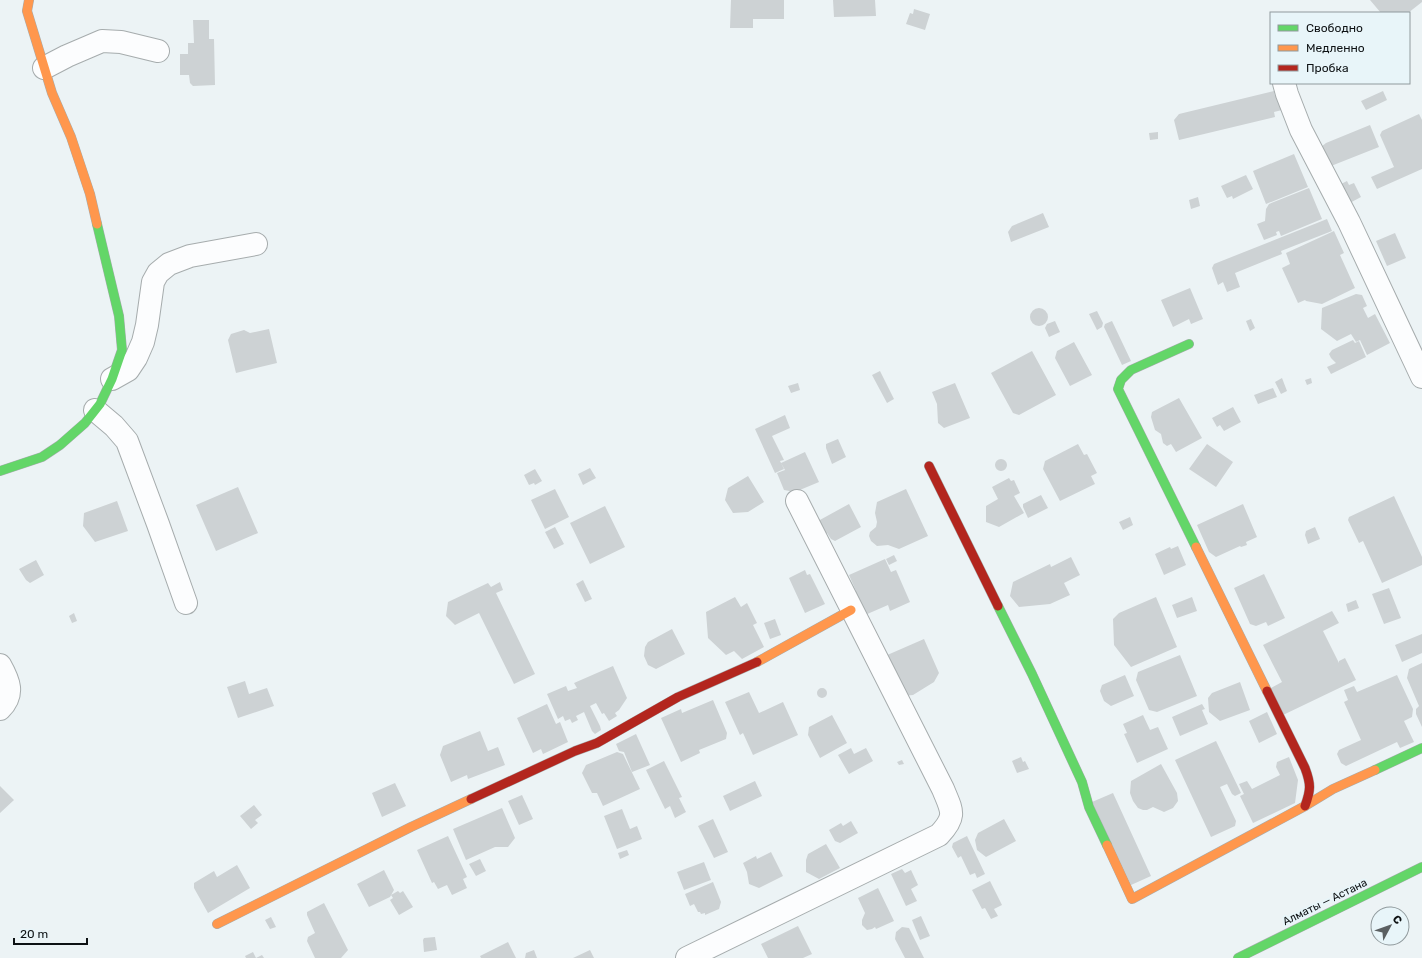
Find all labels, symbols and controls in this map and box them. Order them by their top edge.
legend [1270,12,1410,84]
text: Свободно [1306,21,1363,35]
text: Медленно [1306,41,1365,55]
text: Пробка [1306,61,1349,75]
street label: Алматы — Астана [1281,876,1369,928]
north arrow [1370,906,1410,946]
text: С [1390,913,1405,927]
scale bar [14,920,87,946]
text: 20 m [20,927,48,941]

